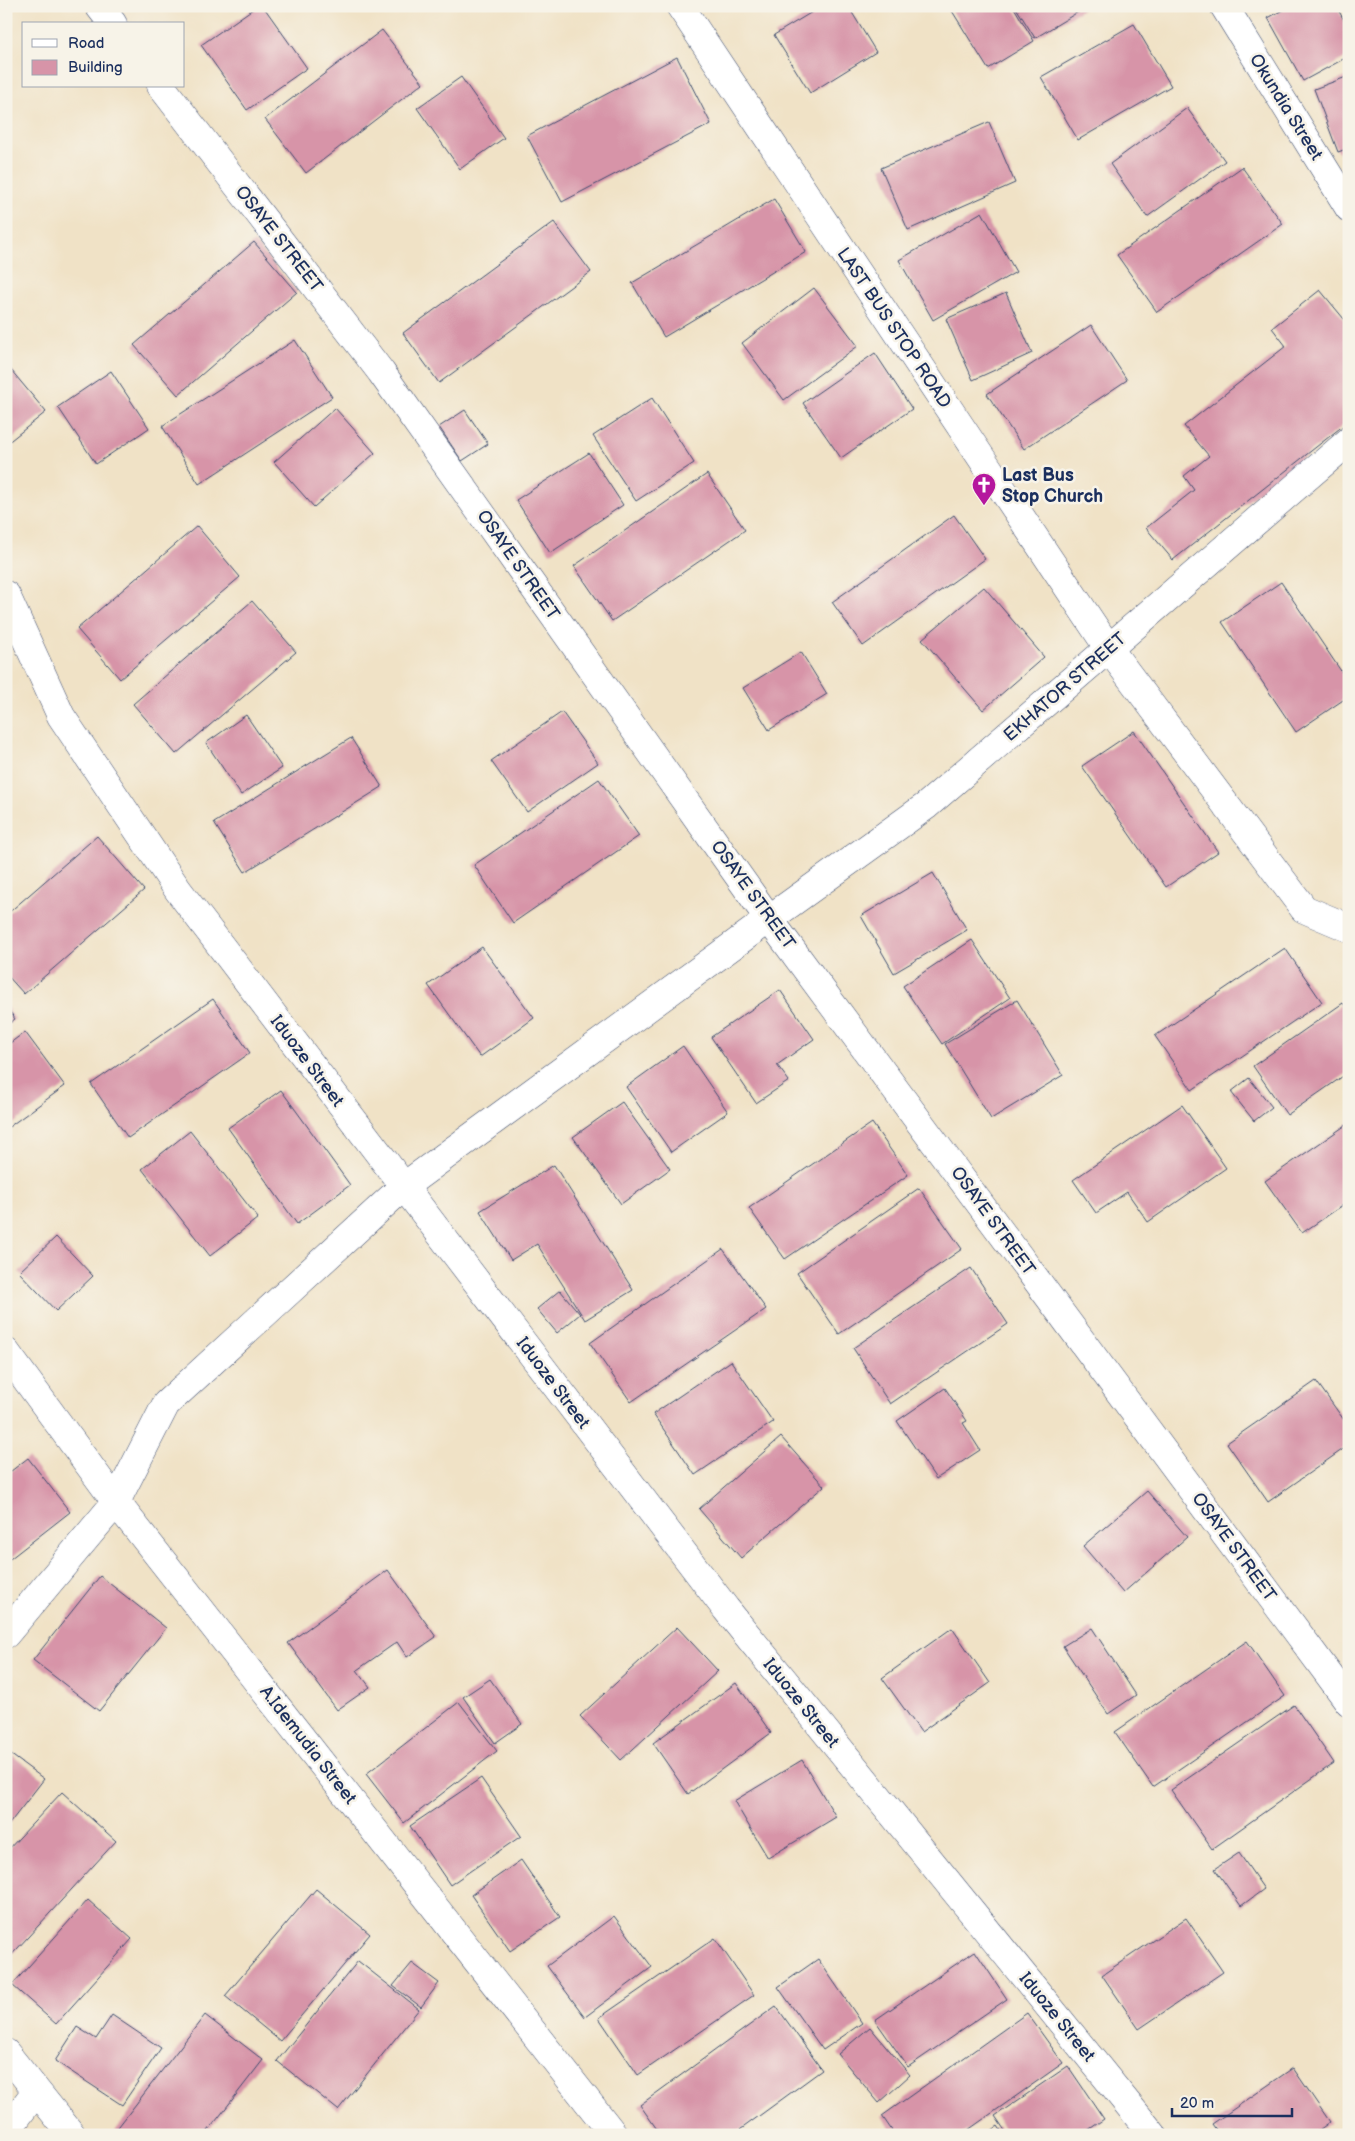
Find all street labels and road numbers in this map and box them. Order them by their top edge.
street label: Okundia Street [1245,50,1327,164]
street label: OSAYE STREET [231,182,327,297]
street label: LAST BUS STOP ROAD [833,244,955,412]
street label: OSAYE STREET [472,506,564,624]
street label: EKHATOR STREET [1000,628,1131,746]
street label: OSAYE STREET [706,836,800,954]
street label: Iduoze Street [266,1011,348,1111]
street label: OSAYE STREET [946,1162,1040,1280]
street label: Iduoze Street [512,1333,594,1433]
street label: OSAYE STREET [1187,1488,1281,1606]
street label: Iduoze Street [759,1654,844,1752]
street label: A.Idemudia Street [255,1682,361,1809]
street label: Iduoze Street [1015,1968,1100,2066]

